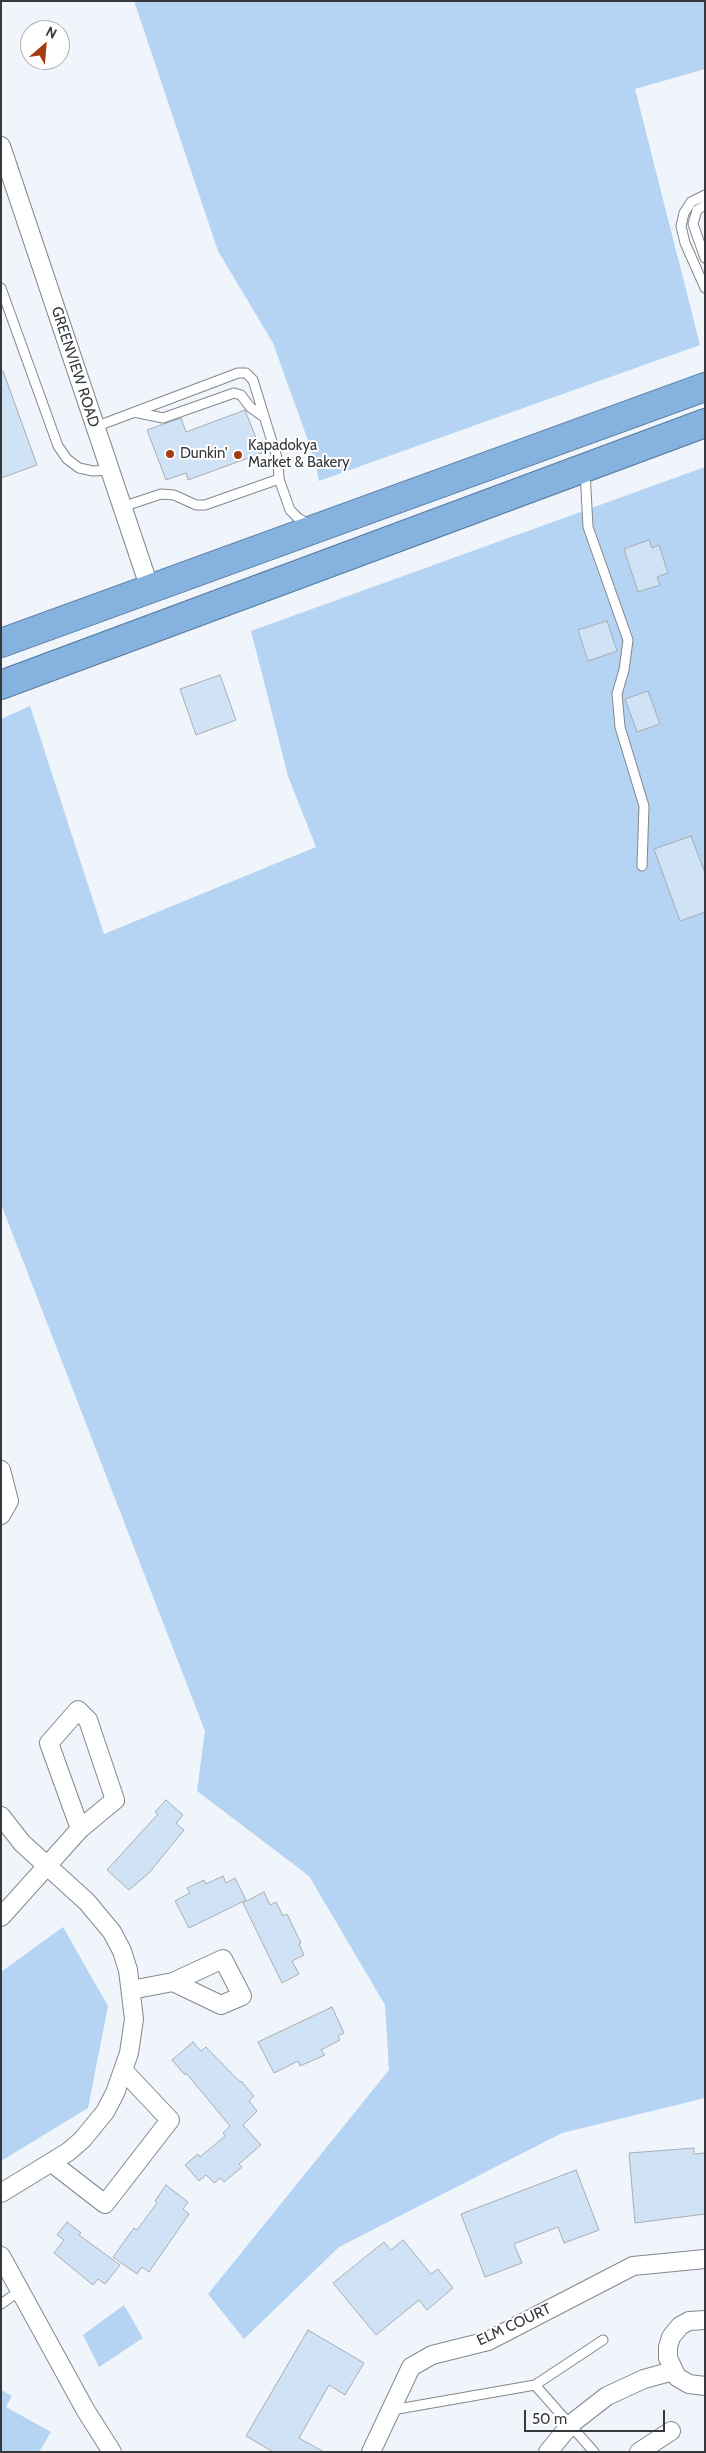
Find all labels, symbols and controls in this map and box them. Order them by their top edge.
north arrow [20,20,70,70]
text: N [43,22,60,43]
street label: GREENVIEW ROAD [47,304,103,430]
place label: Kapadokya Market & Bakery [248,437,350,472]
place label: Dunkin' [180,445,228,463]
marker: Dunkin' [164,448,176,460]
marker: Kapadokya Market & Bakery [232,449,244,461]
street label: ELM COURT [474,2300,554,2350]
scale bar [526,2400,667,2432]
text: 50 m [532,2410,567,2428]

